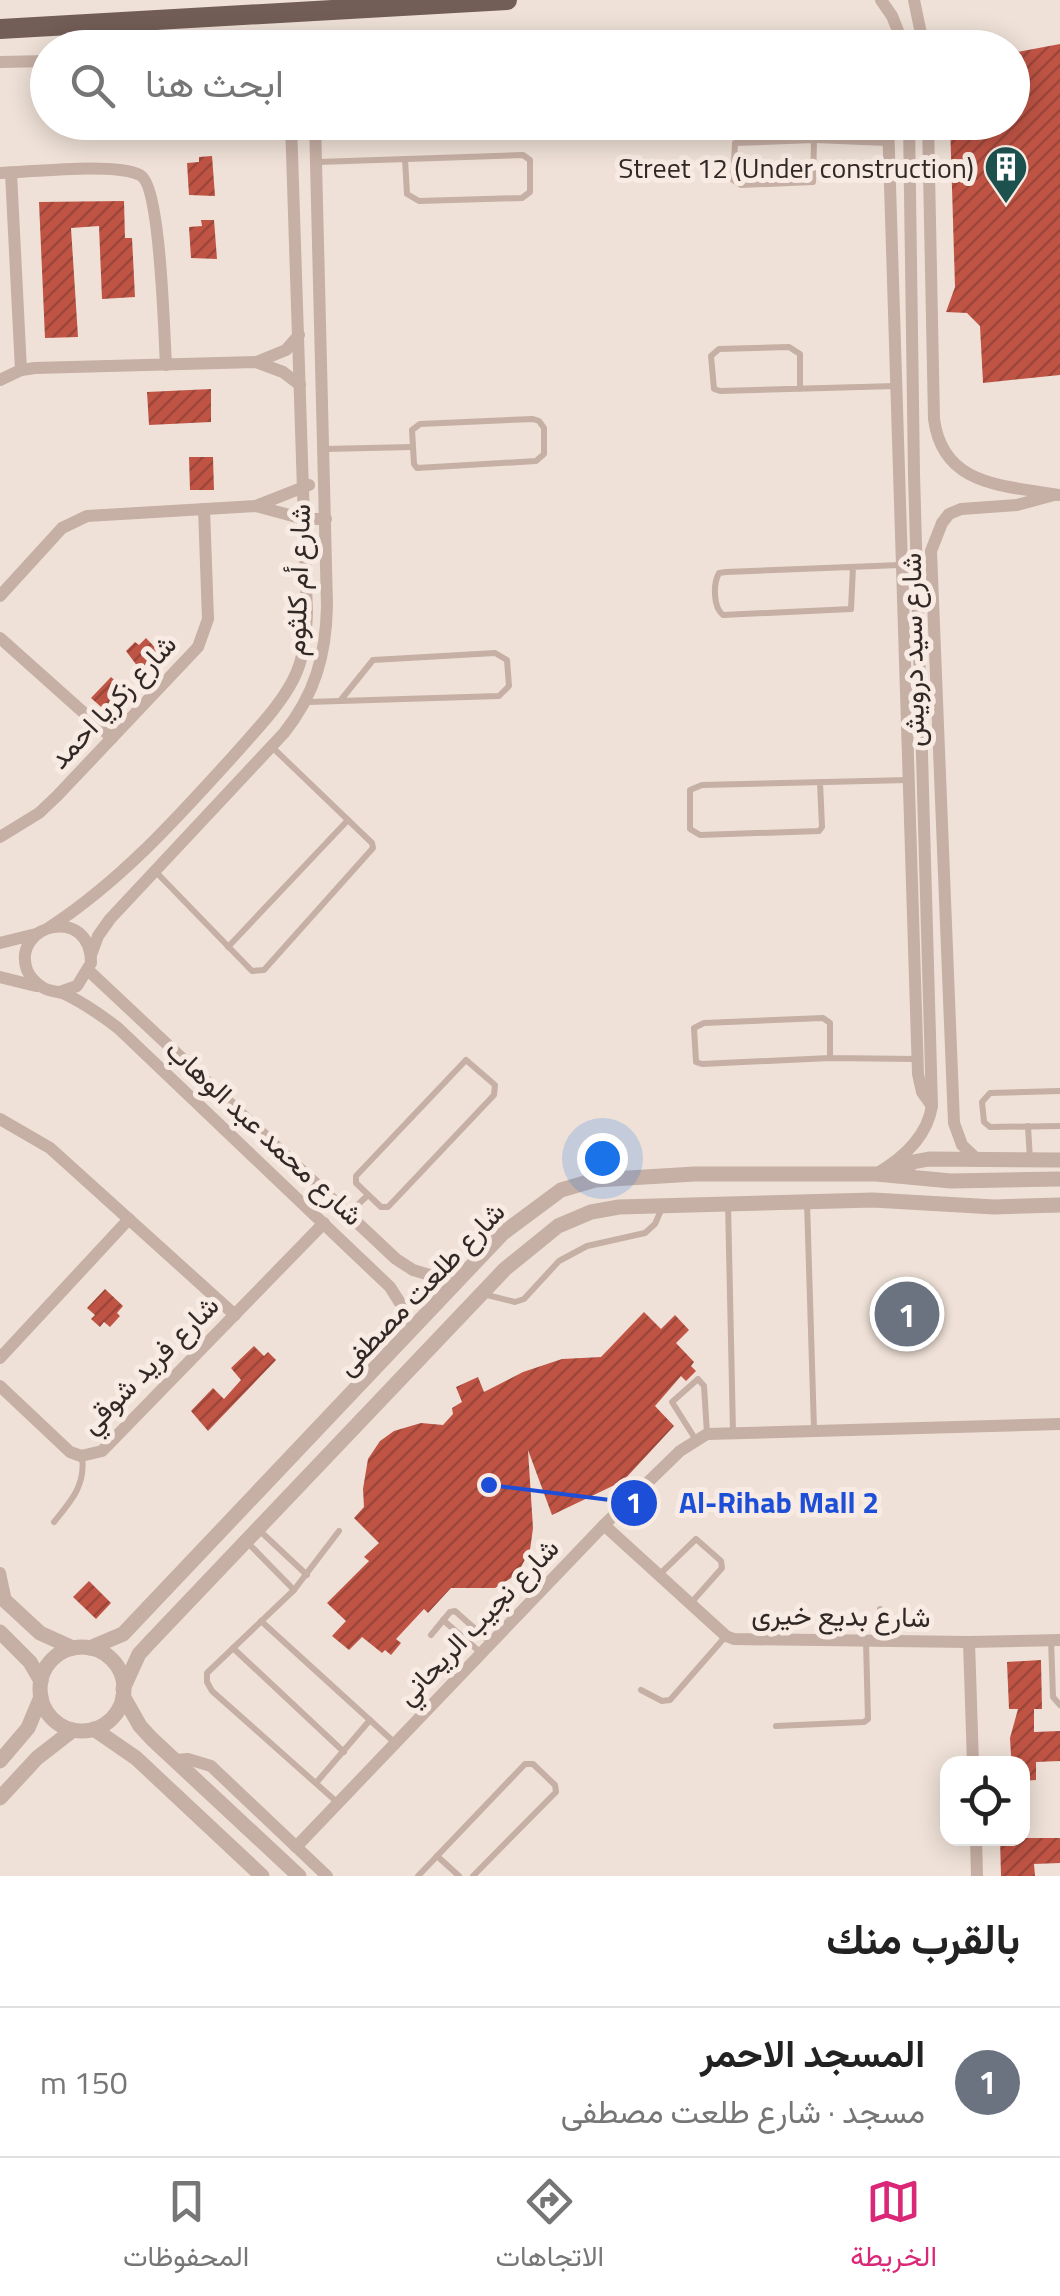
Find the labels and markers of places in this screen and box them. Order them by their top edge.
building icon: Street 12 (Under construction) [983,144,1029,205]
place label: Street 12 (Under construction) [618,146,974,189]
pin: 1 [874,1276,940,1352]
callout: Al-Rihab Mall 2 [609,1473,900,1533]

